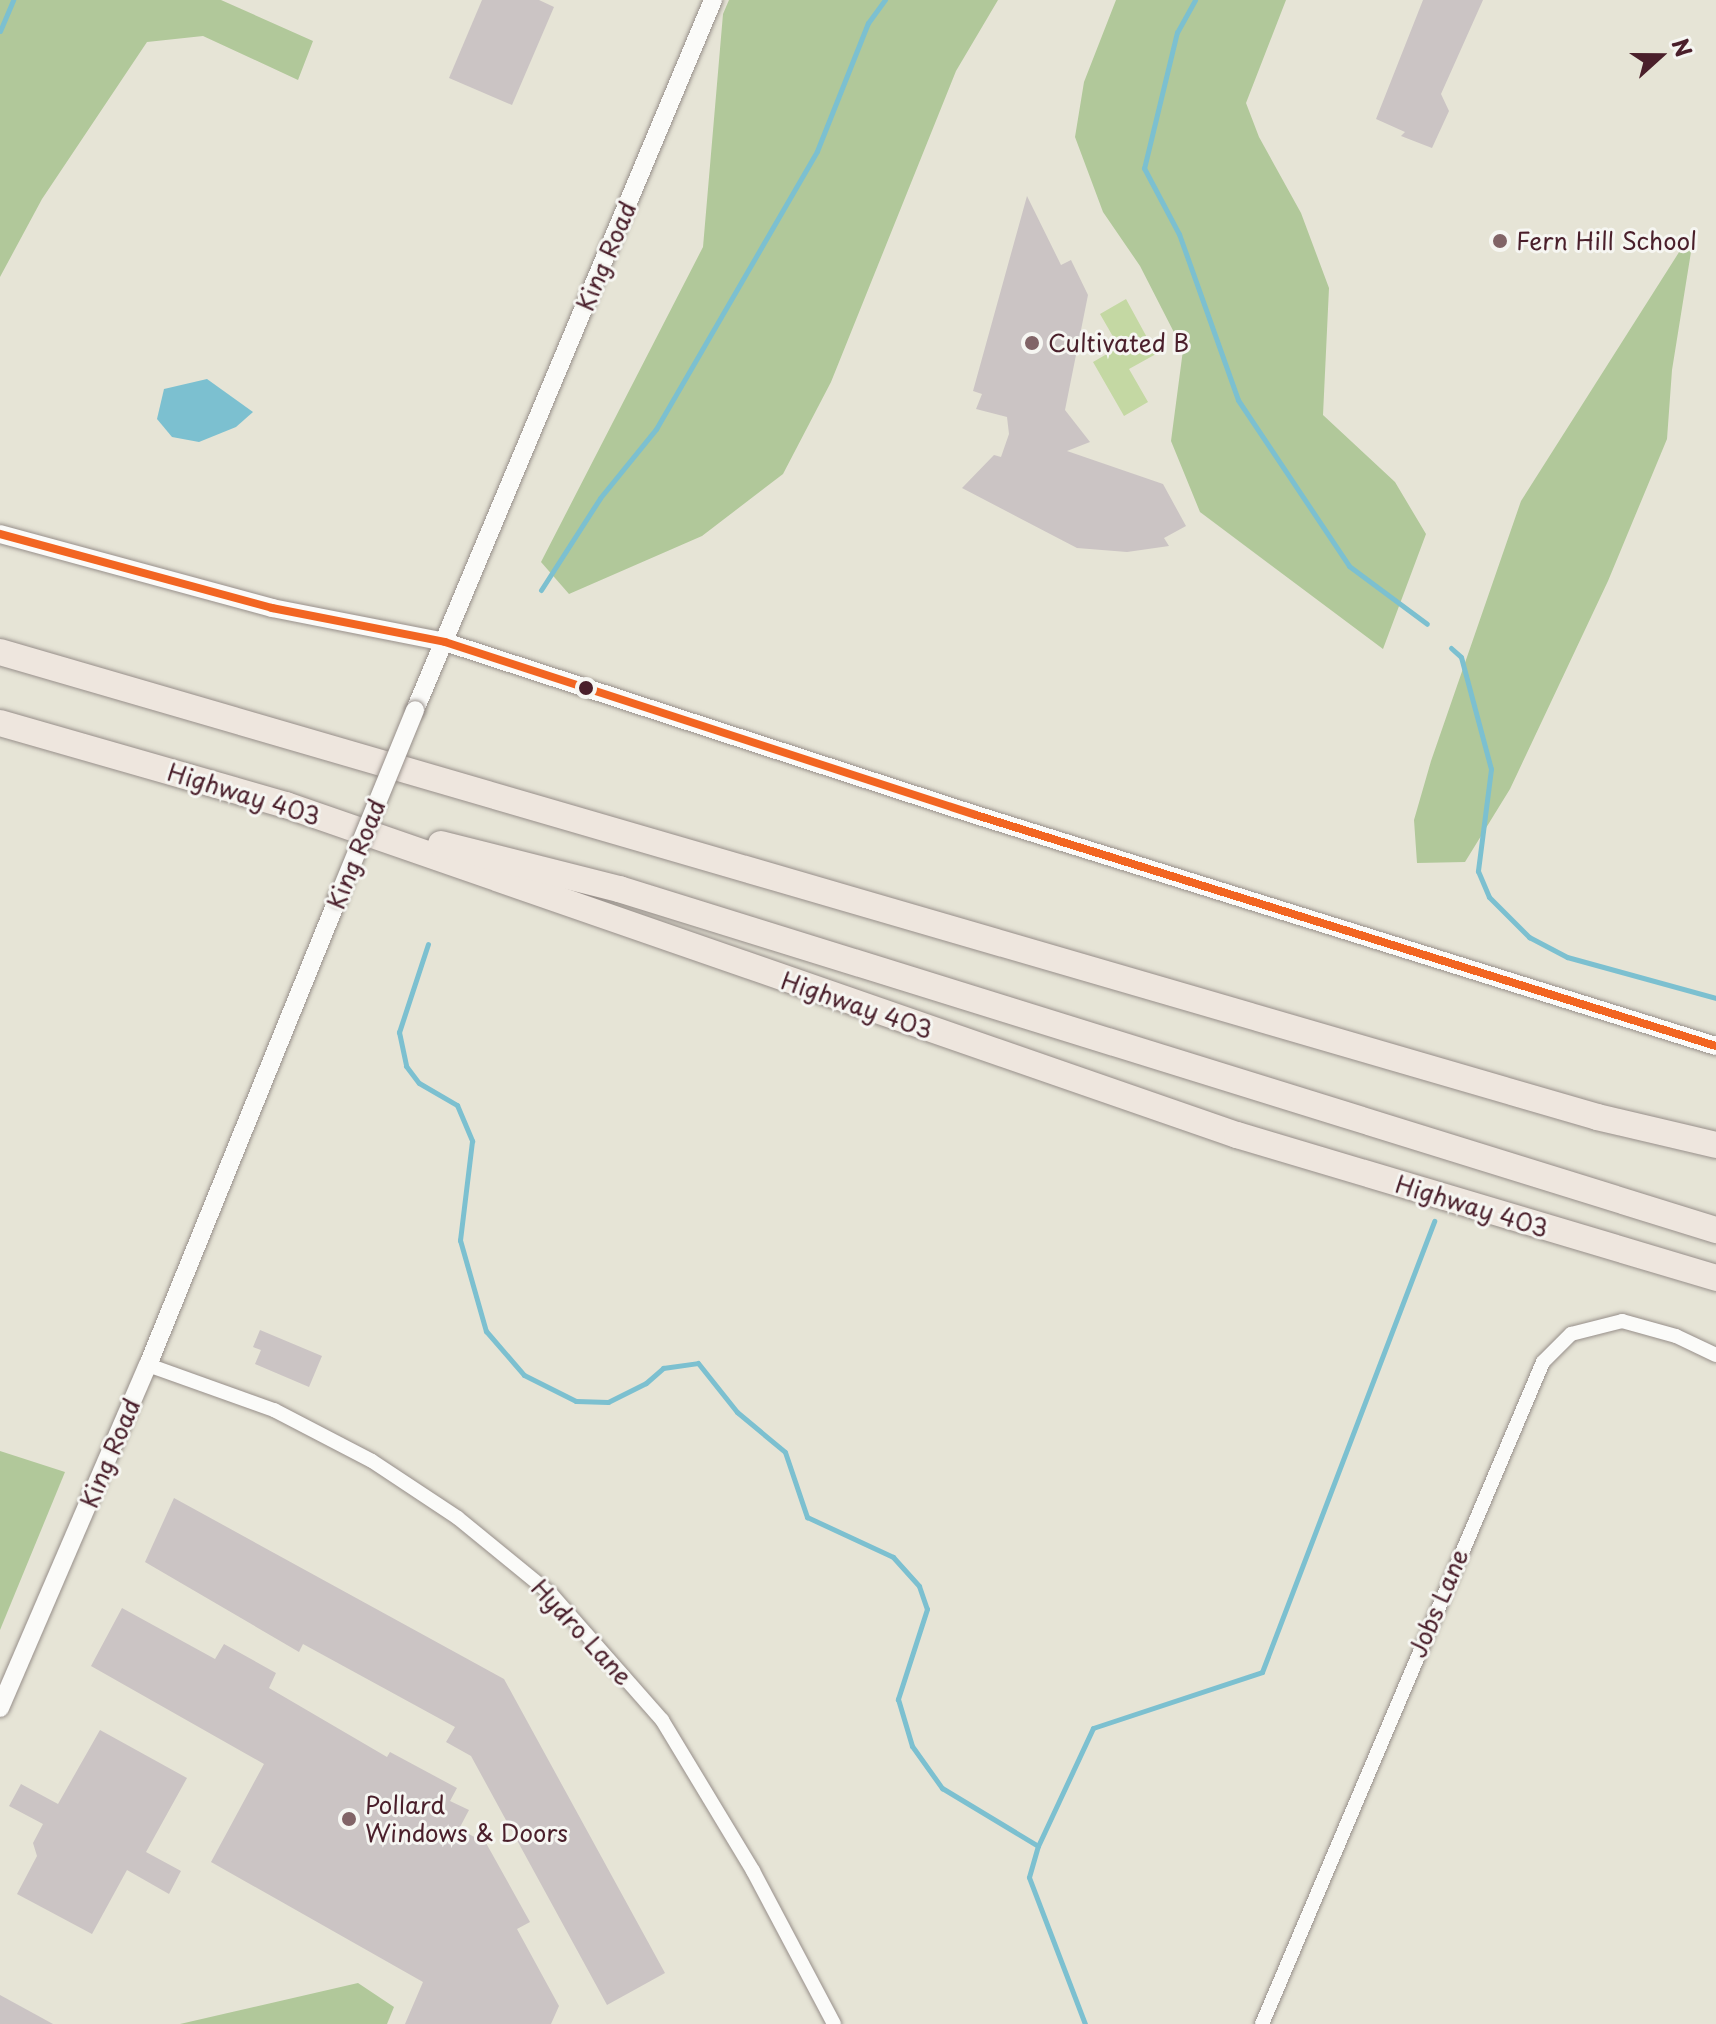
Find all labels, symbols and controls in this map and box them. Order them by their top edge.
north arrow [1620,16,1700,96]
text: N [1664,33,1701,61]
street label: King Road [570,197,642,315]
place label: Fern Hill School [1516,227,1698,255]
marker: Fern Hill School [1491,232,1509,250]
place label: Cultivated B [1048,329,1189,357]
marker: Cultivated B [1023,334,1041,352]
unlabelled marker [578,680,594,696]
street label: Highway 403 [165,757,323,831]
street label: King Road [321,795,391,913]
street label: Highway 403 [778,966,936,1044]
street label: Highway 403 [1393,1169,1551,1243]
street label: King Road [74,1394,146,1512]
street label: Jobs Lane [1402,1544,1474,1662]
street label: Hydro Lane [526,1573,638,1691]
place label: Pollard Windows & Doors [365,1791,569,1847]
marker: Pollard Windows & Doors [340,1810,358,1828]

